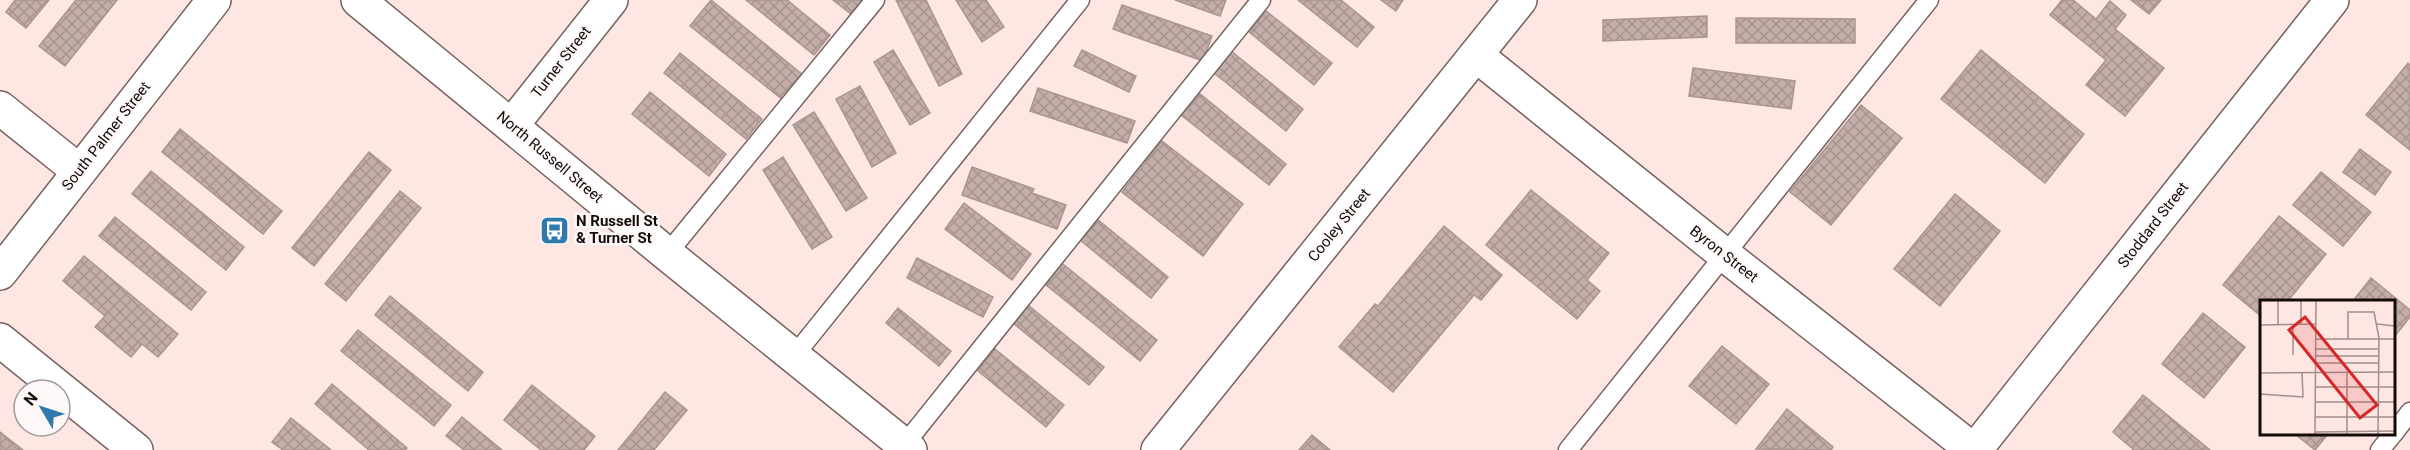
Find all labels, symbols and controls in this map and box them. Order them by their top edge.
street label: Turner Street [527,22,595,102]
street label: South Palmer Street [58,78,154,194]
street label: North Russell Street [493,107,607,207]
street label: Stoddard Street [2114,178,2192,272]
street label: Cooley Street [1304,185,1374,265]
place label: N Russell St & Turner St [576,212,658,247]
bus stop icon: N Russell St & Turner St [539,214,571,246]
street label: Byron Street [1686,222,1762,286]
inset map [2260,300,2395,435]
north arrow [12,378,72,438]
text: N [20,389,42,409]

